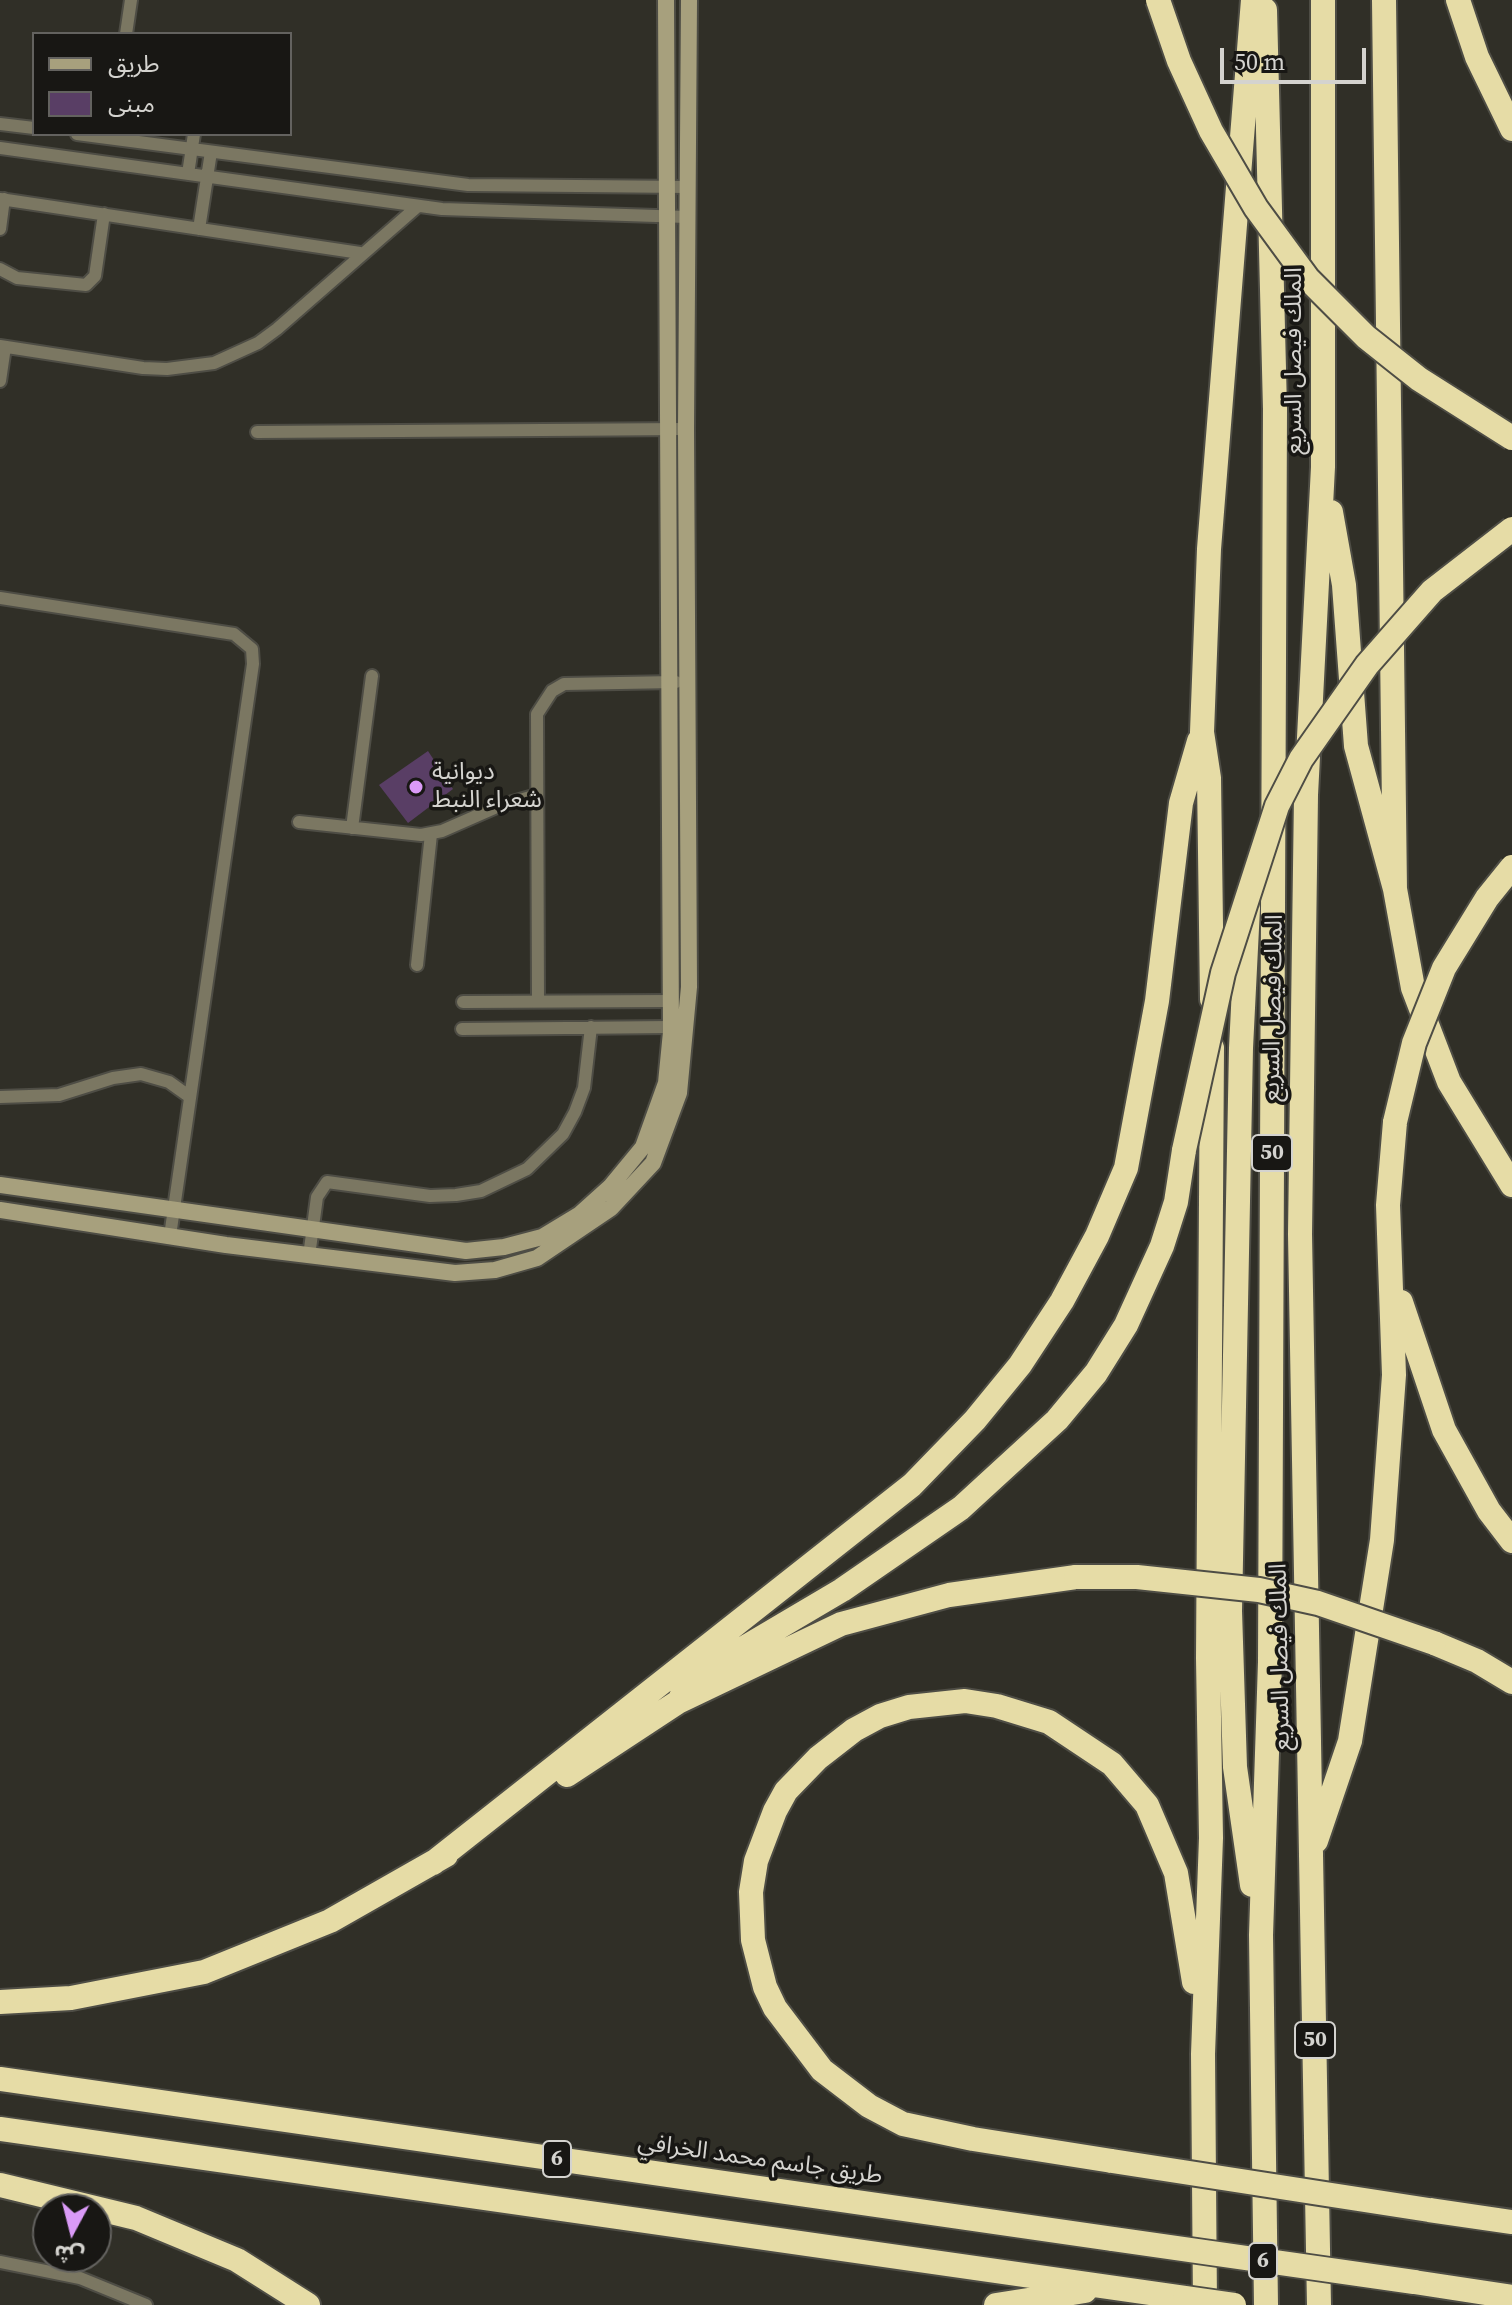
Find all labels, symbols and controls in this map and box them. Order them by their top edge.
legend [32,32,292,136]
scale bar [1224,32,1370,82]
text: 50 m [1234,45,1285,78]
text: طريق [108,47,160,80]
text: مبنى [108,87,155,120]
street label: الملك فيصل السريع [1281,267,1309,455]
place label: ديوانية شعراء النبط [432,759,542,815]
marker: ديوانية شعراء النبط [407,778,425,796]
street label: الملك فيصل السريع [1258,914,1290,1102]
road number: 50 [1252,1135,1292,1171]
street label: الملك فيصل السريع [1265,1563,1297,1751]
road number: 50 [1295,2022,1335,2058]
street label: طريق جاسم محمد الخرافي [636,2129,884,2191]
road number: 6 [543,2141,571,2177]
north arrow [32,2193,112,2273]
text: ش [53,2238,86,2272]
road number: 6 [1249,2243,1277,2279]

